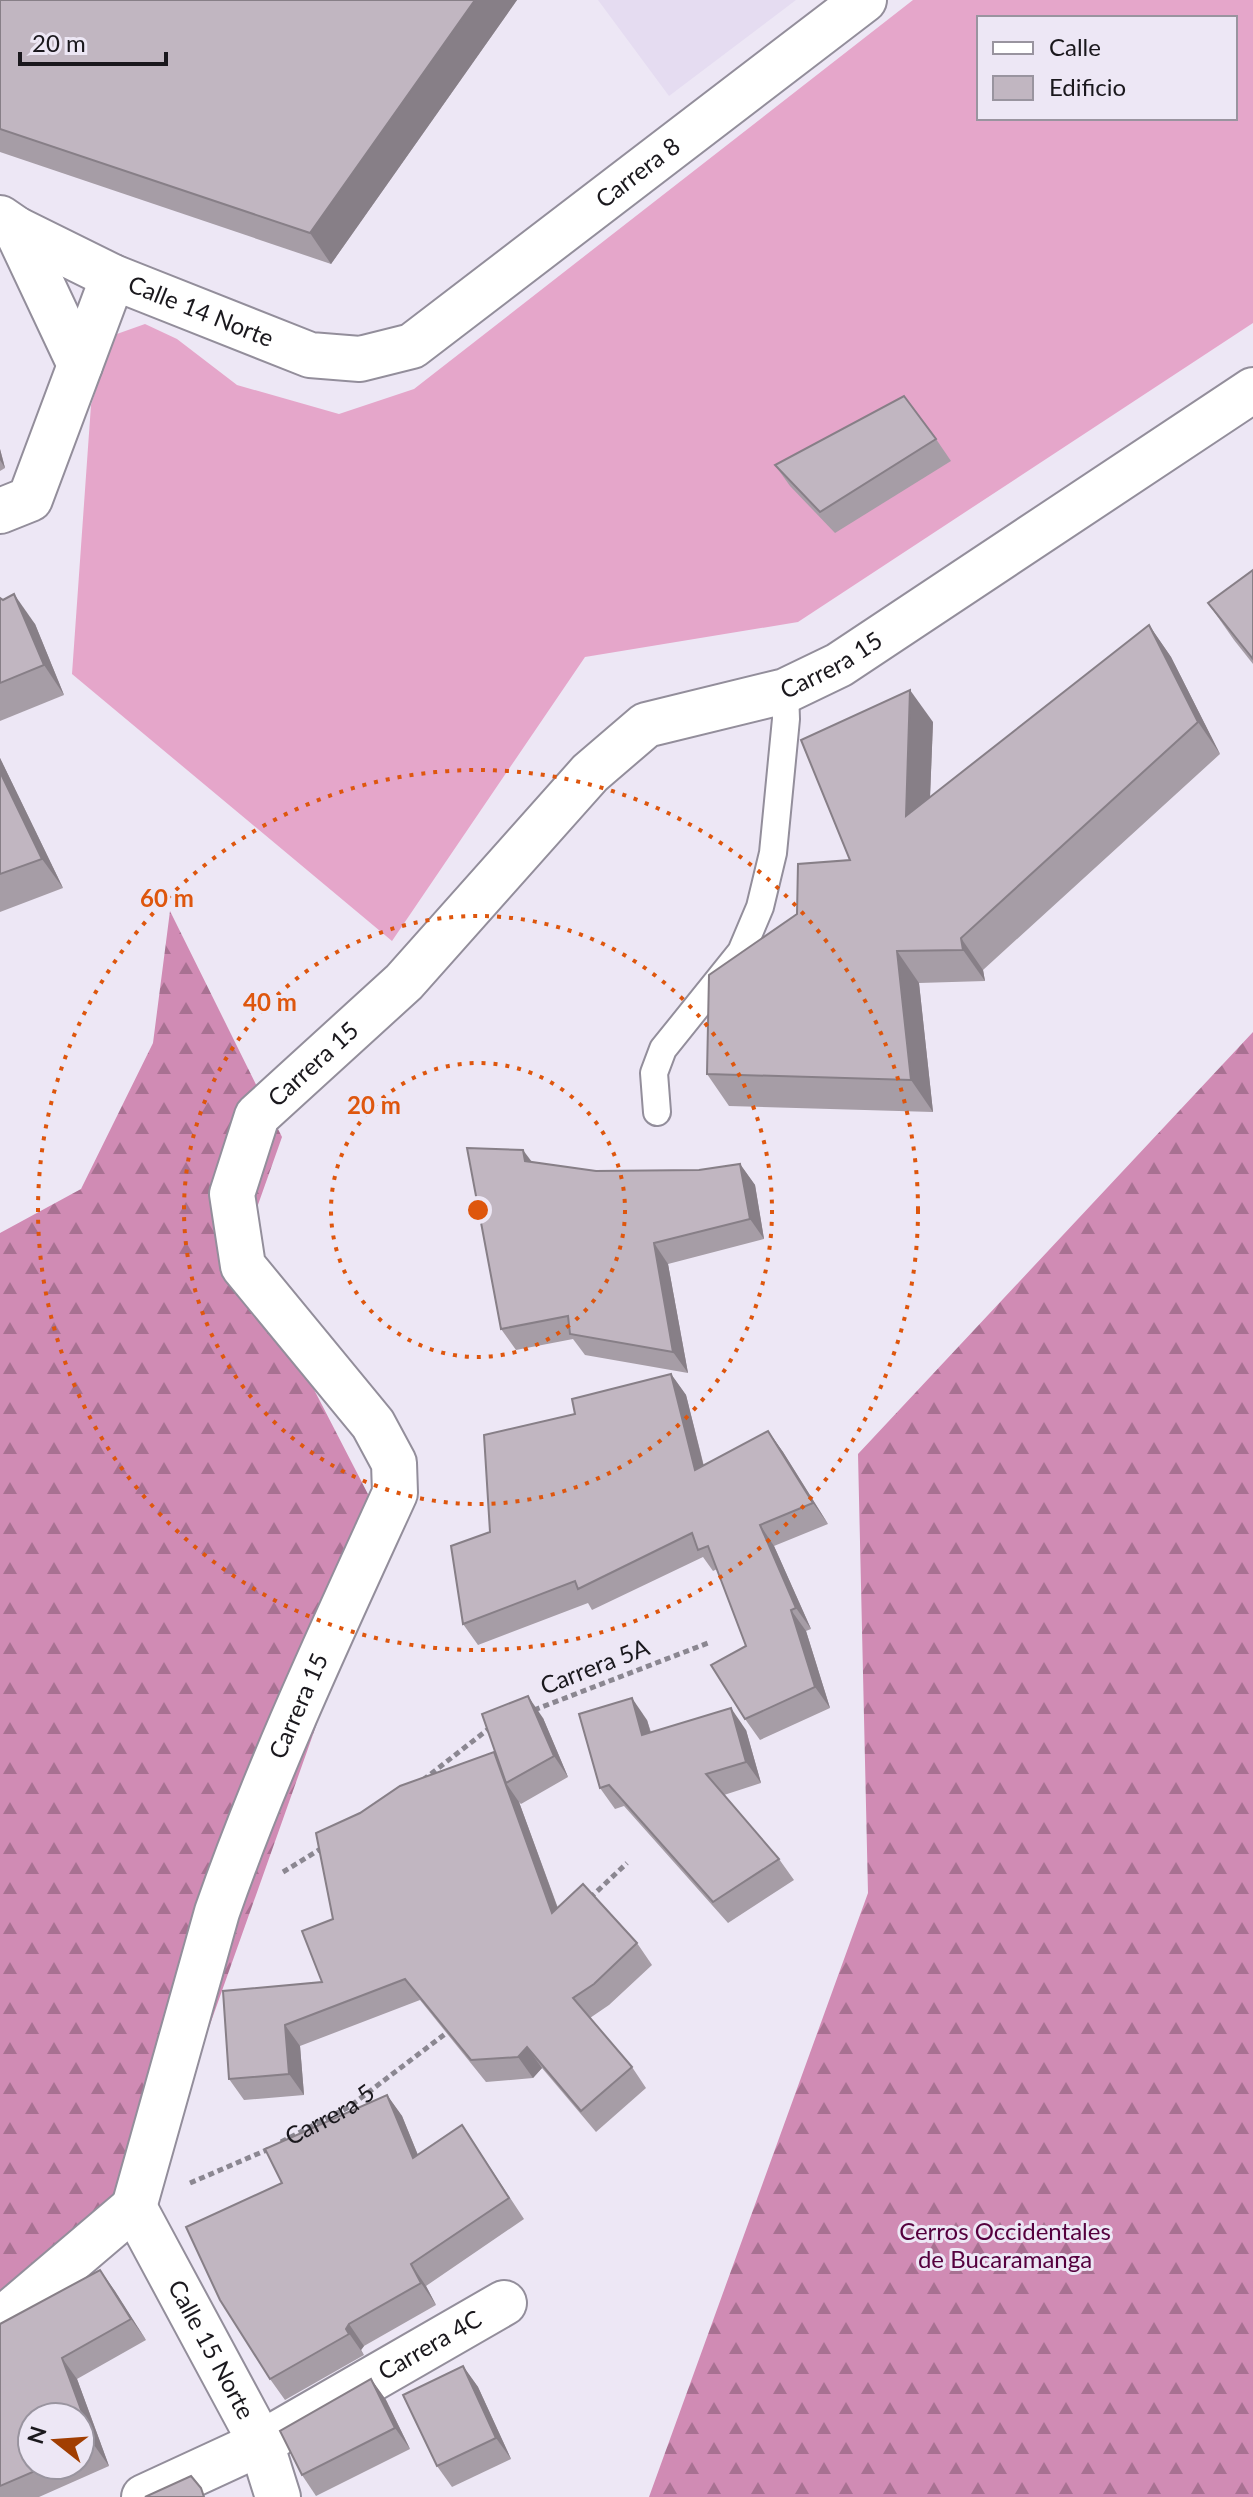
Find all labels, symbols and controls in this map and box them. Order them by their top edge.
scale bar [20,16,166,66]
legend [977,16,1237,120]
text: 20 m [32,28,86,57]
text: Calle [1049,32,1101,61]
text: Edificio [1049,72,1126,101]
street label: Carrera 8 [589,130,685,213]
street label: Calle 14 Norte [124,269,278,352]
street label: Carrera 15 [775,625,887,704]
text: 60 m [140,883,194,912]
text: 40 m [243,987,297,1016]
street label: Carrera 15 [261,1015,364,1112]
text: 20 m [347,1090,401,1119]
centre of rings [464,1196,492,1224]
street label: Carrera 5A [536,1631,654,1700]
street label: Carrera 15 [262,1648,333,1763]
street label: Carrera 5 [280,2077,380,2150]
park label: Cerros Occidentales de Bucaramanga [899,2216,1111,2273]
street label: Calle 15 Norte [163,2274,261,2423]
street label: Carrera 4C [373,2303,486,2385]
north arrow [16,2401,96,2481]
text: N [21,2423,52,2447]

